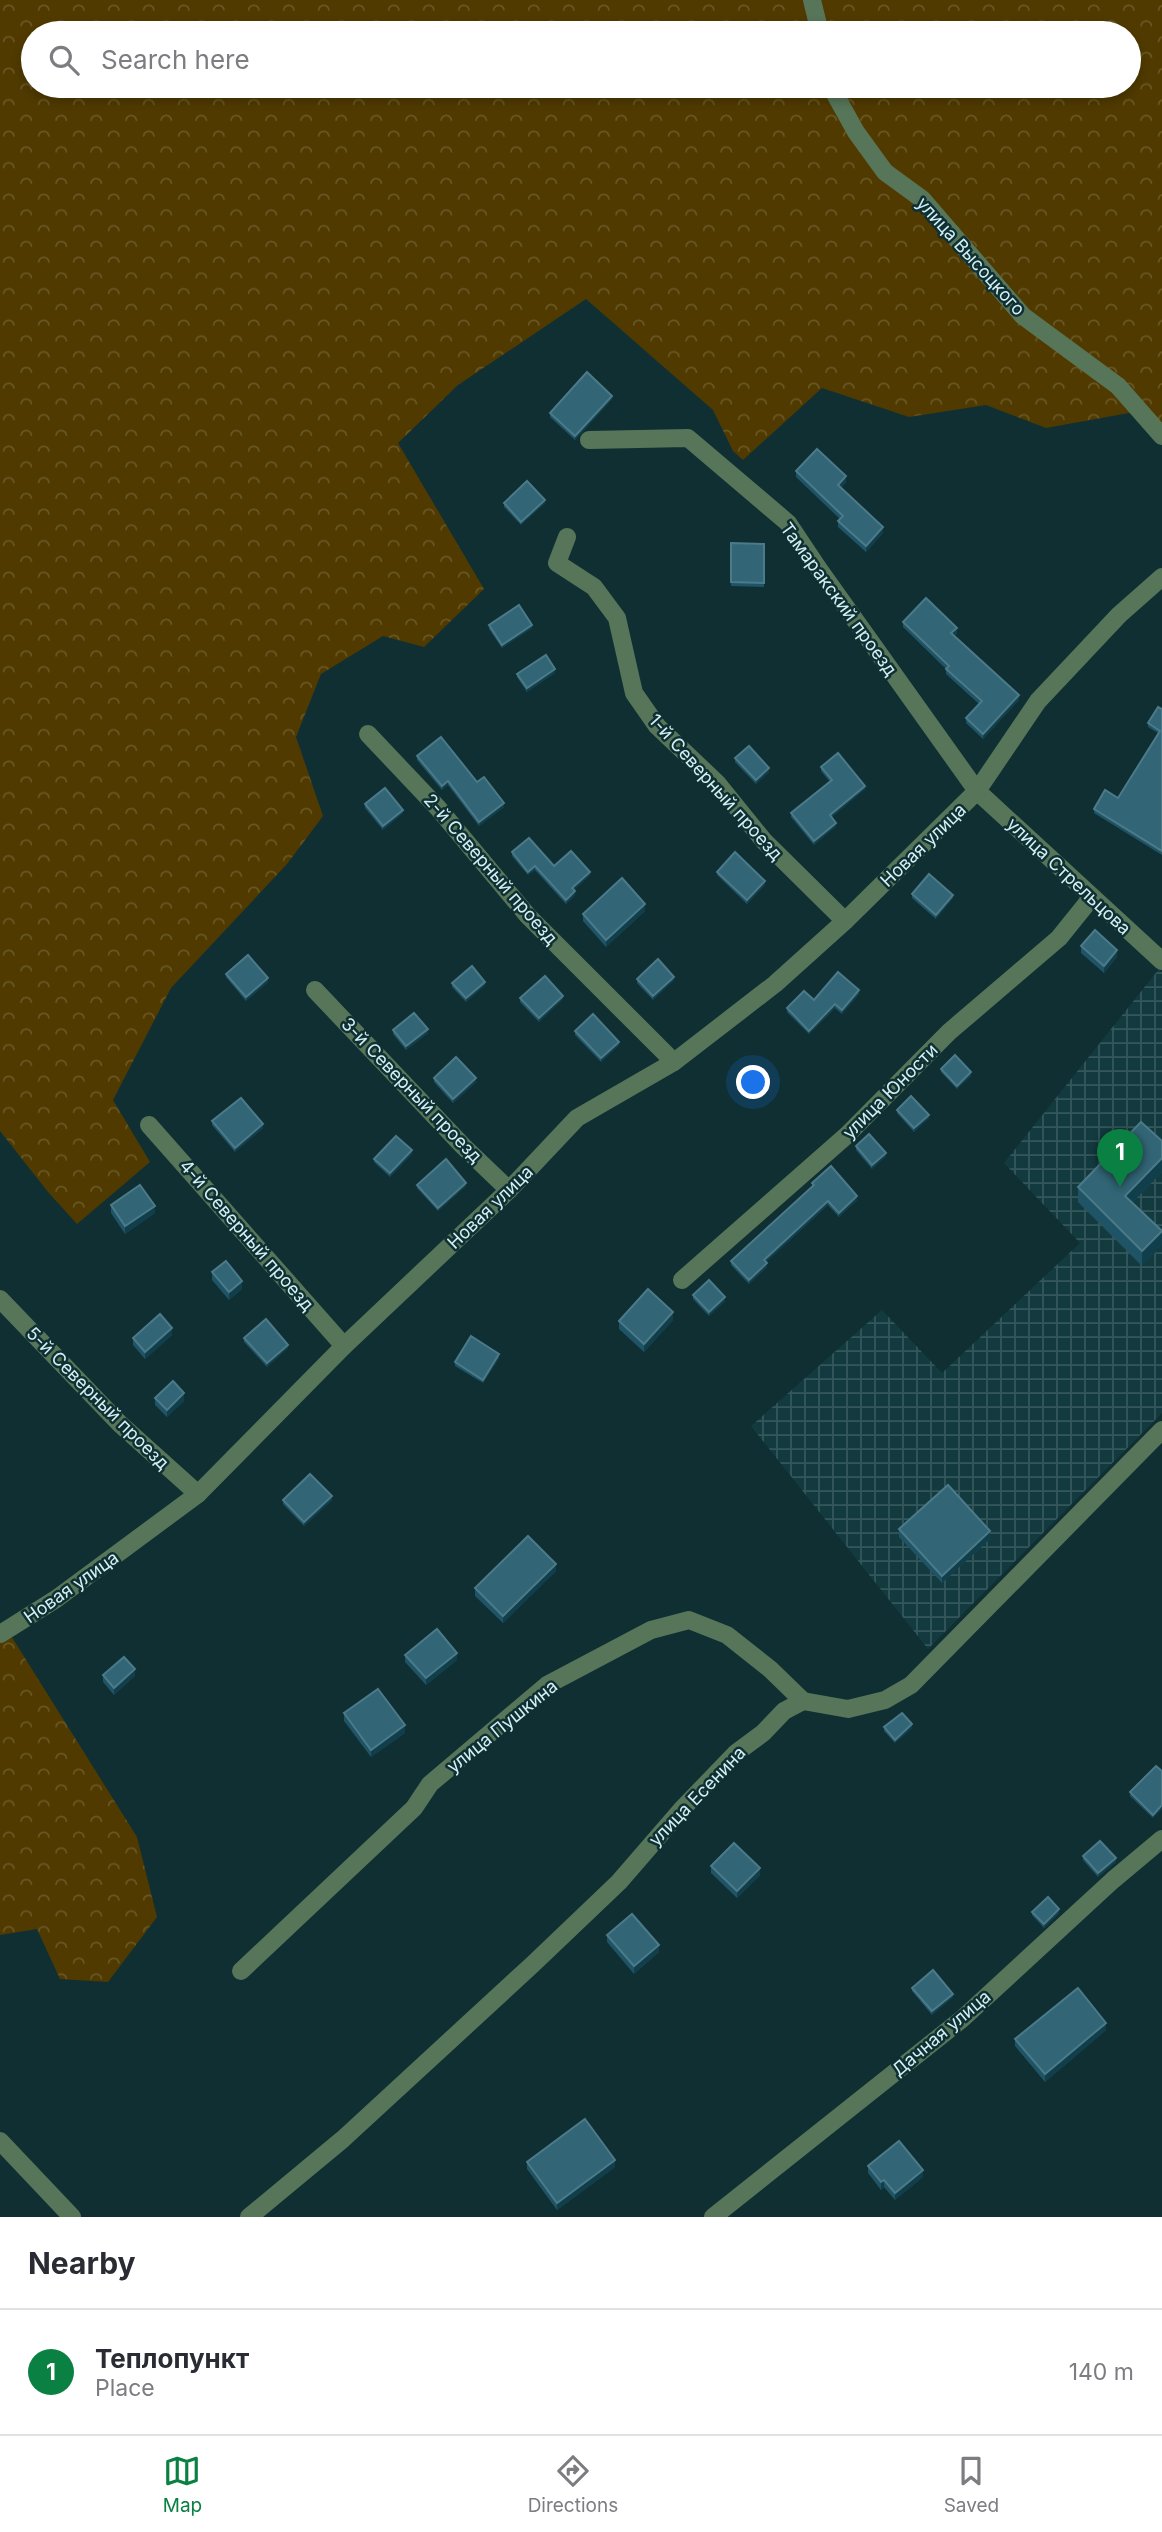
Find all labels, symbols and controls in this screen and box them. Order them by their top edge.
search box [21,21,1141,98]
icon: search [45,41,83,79]
text: Search here [101,44,250,75]
street label: улица Высоцкого [912,193,1030,319]
street label: Тамаракский проезд [776,518,902,680]
street label: 1-й Северный проезд [645,710,787,864]
street label: 2-й Северный проезд [420,789,562,949]
street label: Новая улица [876,799,970,891]
street label: улица Стрельцова [1003,813,1135,939]
street label: 3-й Северный проезд [337,1013,487,1167]
street label: улица Юности [838,1039,942,1143]
your location [736,1065,770,1099]
pin: 1 [1097,1129,1143,1187]
street label: 4-й Северный проезд [176,1155,318,1315]
street label: Новая улица [443,1161,537,1253]
street label: 5-й Северный проезд [22,1322,174,1474]
street label: Новая улица [20,1547,122,1627]
street label: улица Пушкина [443,1675,561,1777]
street label: улица Есенина [644,1742,750,1850]
street label: Дачная улица [887,1986,995,2080]
text: Nearby [28,2245,136,2281]
text: Теплопункт [95,2343,249,2374]
text: 1 [46,2358,56,2386]
text: 140 m [1069,2358,1134,2386]
text: Place [95,2374,155,2402]
tab: Map [163,2452,202,2517]
tab: Directions [528,2452,618,2517]
tab: Saved [944,2452,999,2517]

